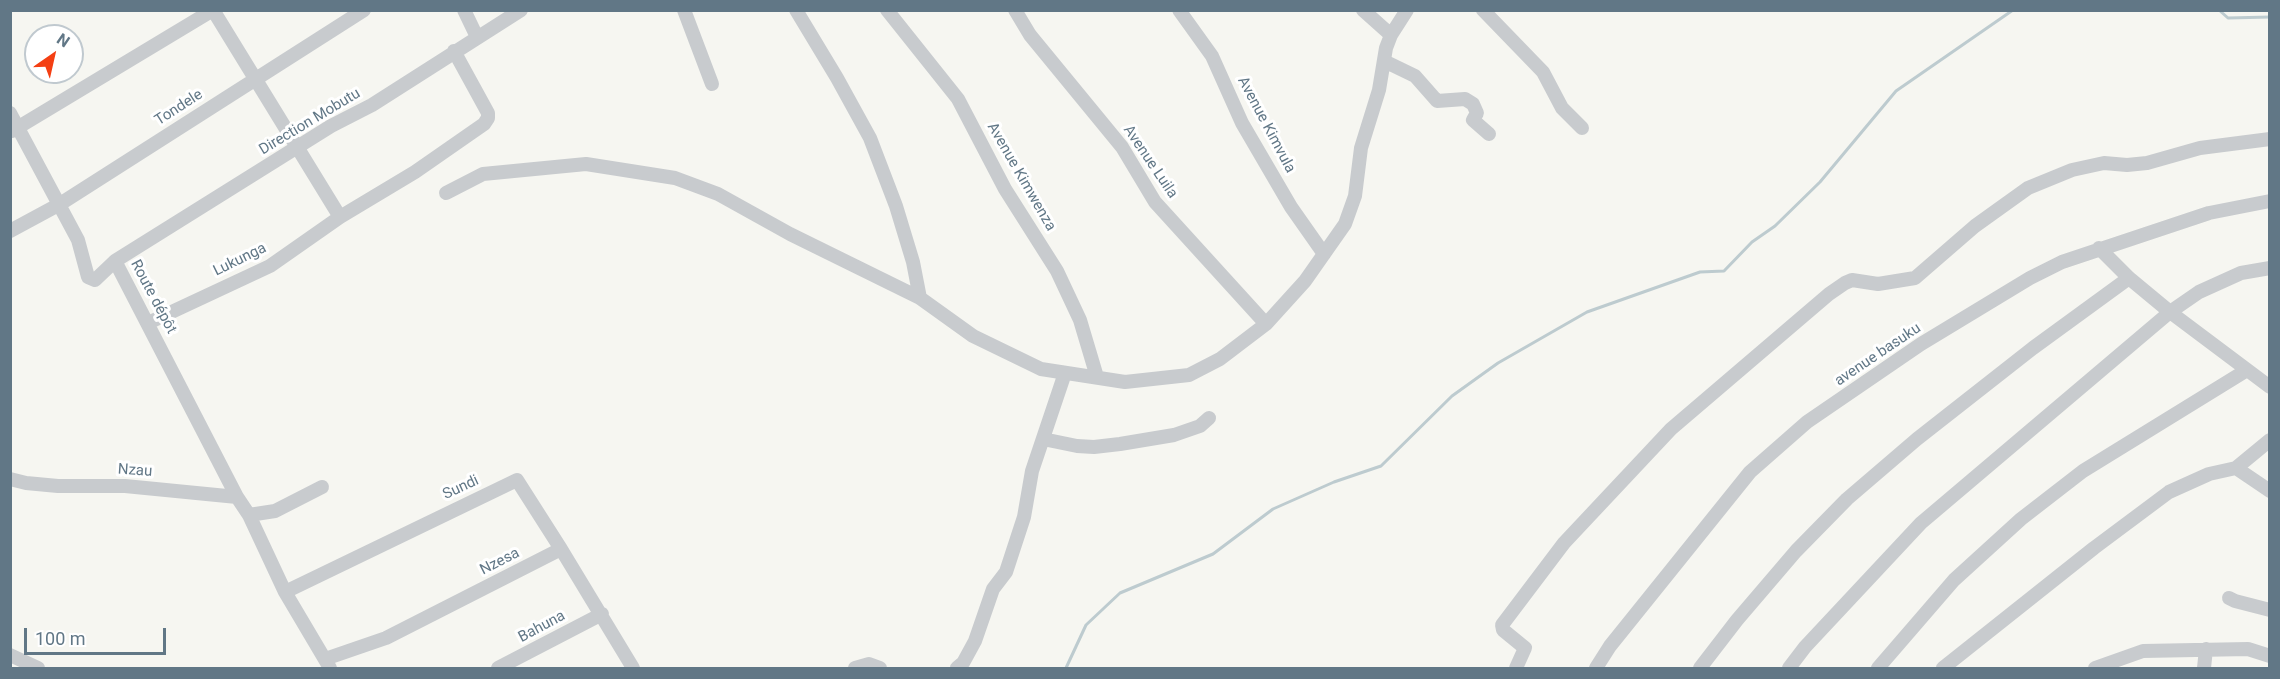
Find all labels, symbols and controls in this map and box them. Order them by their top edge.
north arrow [24,24,84,84]
text: N [53,29,73,51]
street label: Avenue Kimvula [1233,74,1299,176]
street label: Direction Mobutu [256,85,364,159]
street label: Tondele [152,86,206,130]
street label: Avenue Kimwenza [983,120,1059,234]
street label: Avenue Luila [1119,122,1181,202]
street label: Lukunga [211,239,269,281]
street label: Route dépôt [126,257,180,337]
street label: avenue basuku [1832,320,1924,390]
street label: Nzau [117,461,153,481]
street label: Sundi [440,472,482,504]
street label: Nzesa [477,544,523,580]
street label: Bahuna [515,607,569,647]
scale bar [27,616,170,654]
text: 100 m [35,628,86,649]

